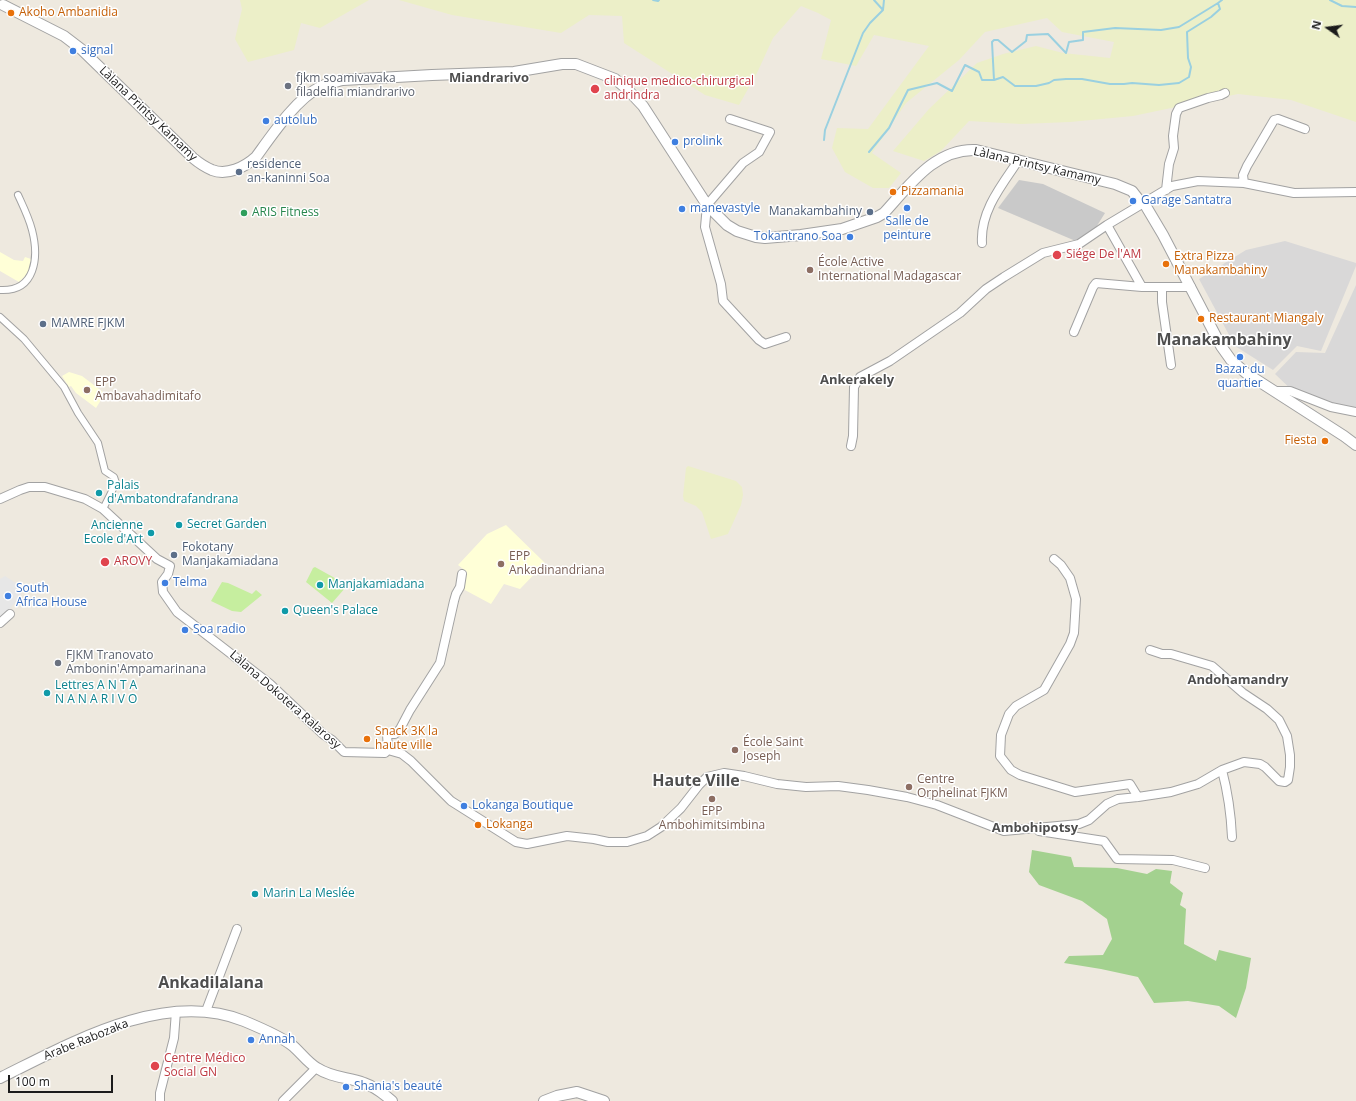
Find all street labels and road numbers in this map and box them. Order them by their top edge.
street label: Làlana Printsy Kamamy [96,64,200,164]
street label: Làlana Printsy Kamamy [972,144,1102,188]
street label: Làlana Dokotera Ralarosy [226,648,344,752]
street label: Arabe Rabozaka [41,1016,131,1064]

